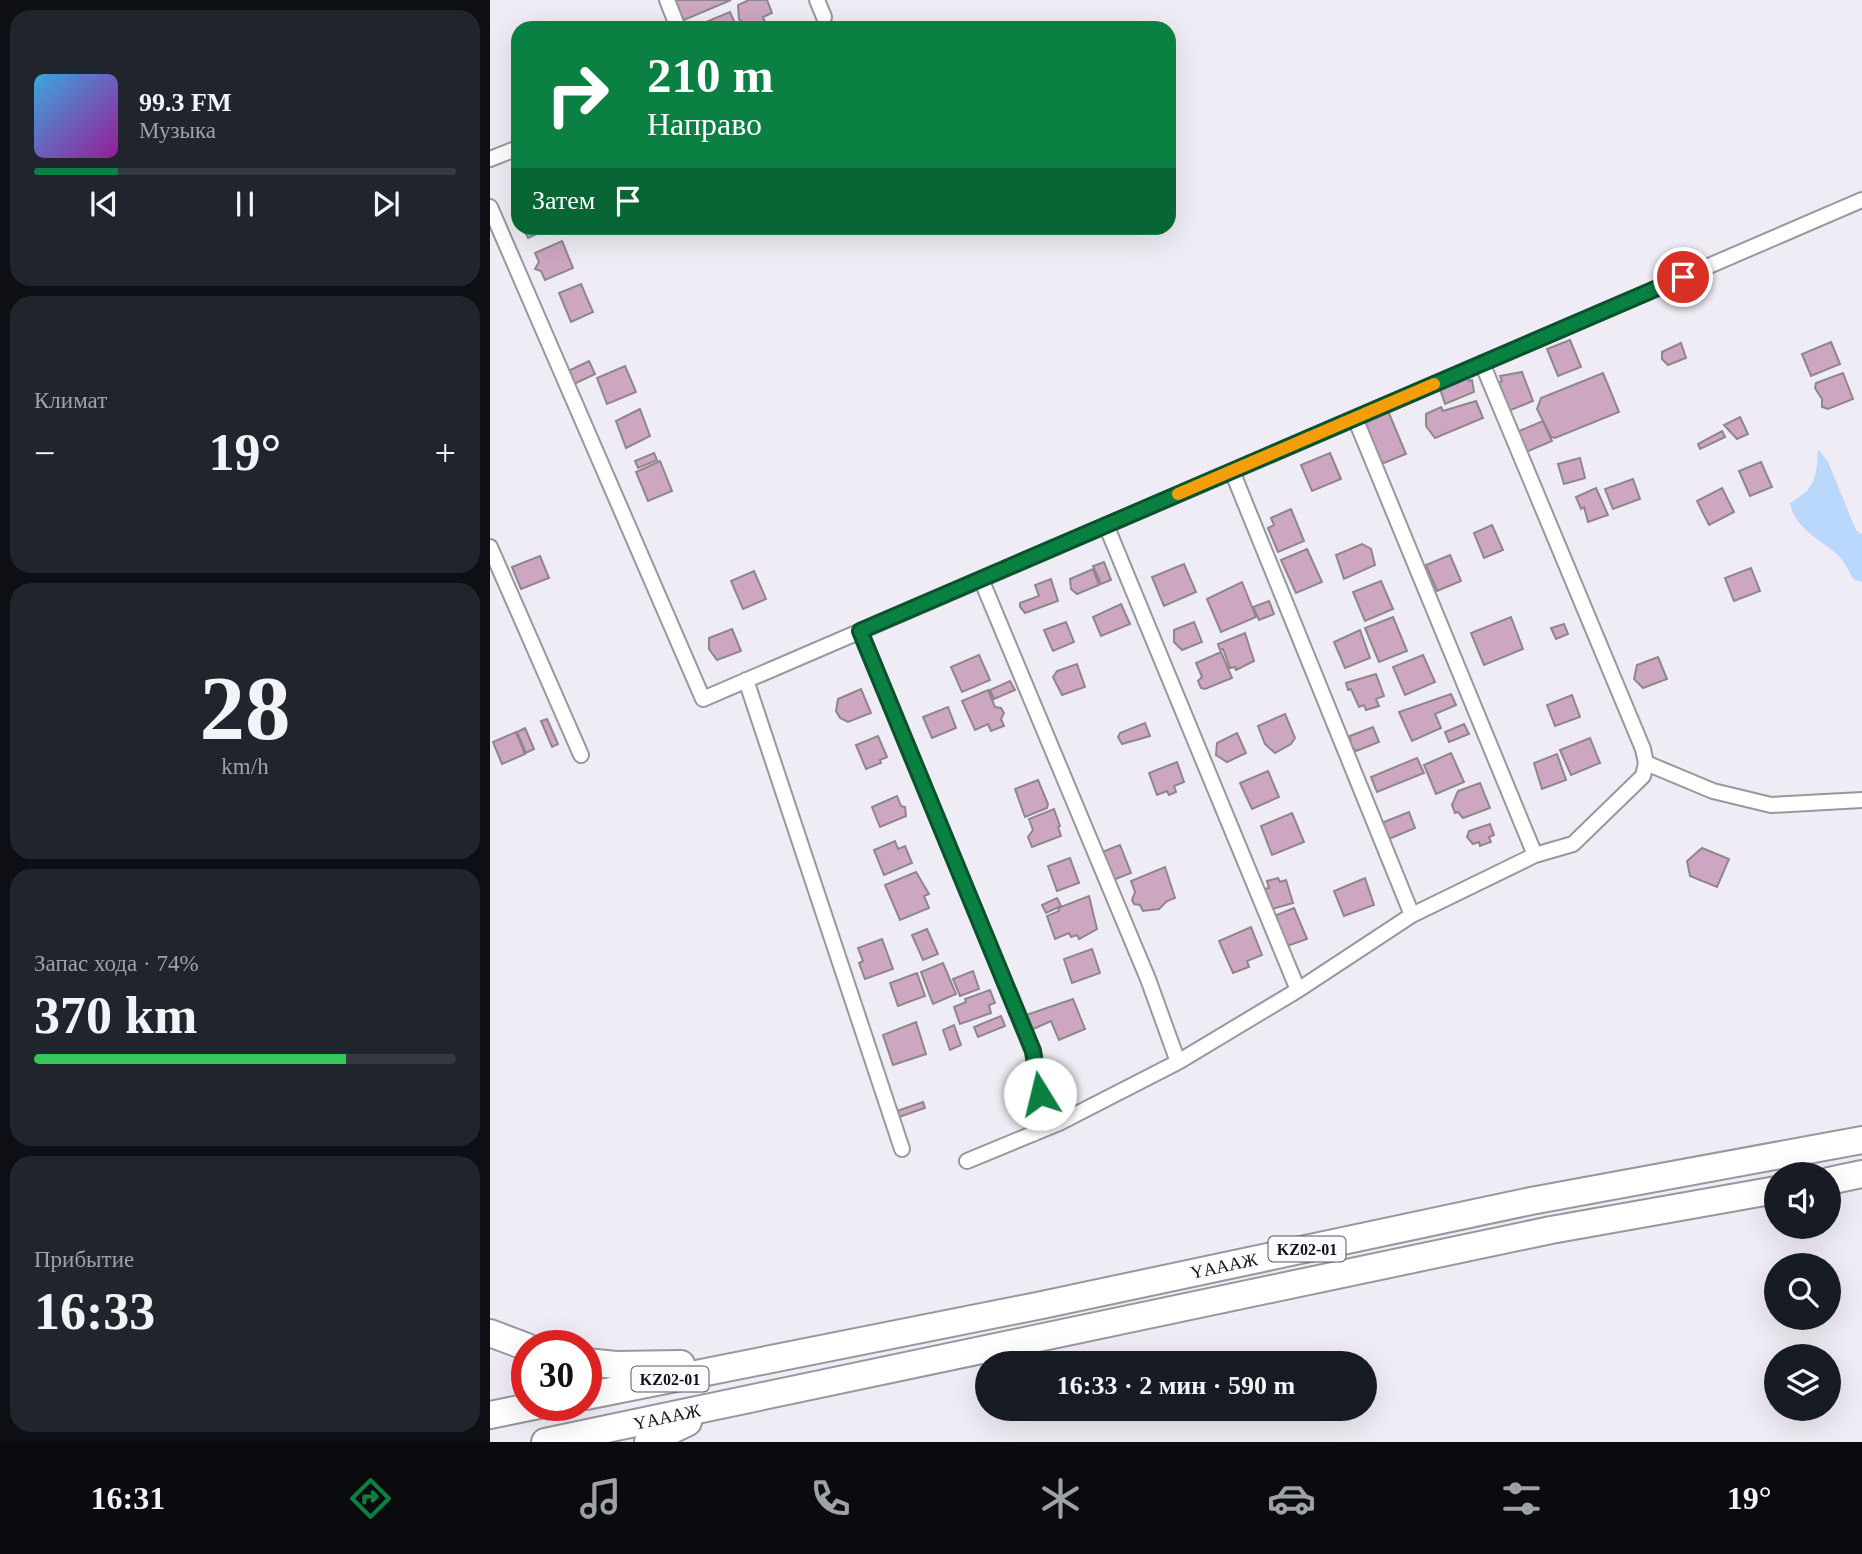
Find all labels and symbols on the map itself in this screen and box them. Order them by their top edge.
pin [1653,247,1713,307]
position arrow [1003,1057,1077,1131]
road number: KZ02-01 [1268,1236,1346,1261]
street label: ҮАААЖ [1189,1249,1260,1283]
speed limit sign: 30 [511,1330,602,1421]
road number: KZ02-01 [632,1366,708,1392]
street label: ҮАААЖ [632,1400,703,1434]

